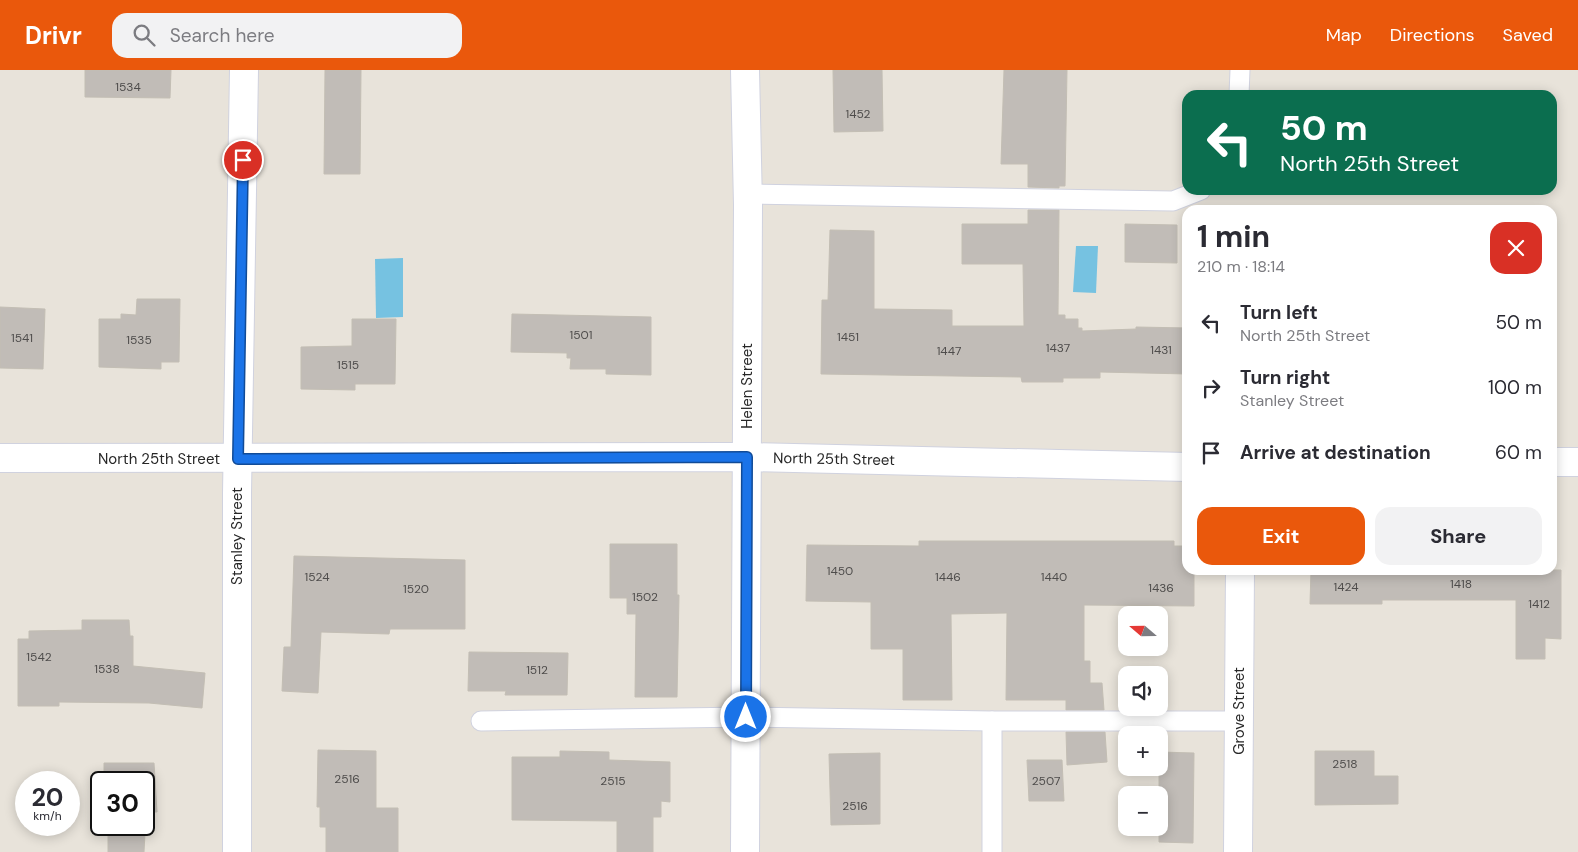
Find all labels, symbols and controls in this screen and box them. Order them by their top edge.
search box [112,13,462,58]
text: Drivr [25,20,82,51]
icon: search [130,21,158,49]
text: Search here [170,23,275,48]
text: Map [1326,23,1362,47]
text: Directions [1390,23,1475,47]
text: Saved [1503,23,1553,47]
house number: 1534 [115,79,141,95]
text: 50 m [1280,105,1368,151]
house number: 1452 [845,106,871,122]
icon: left [1197,110,1262,175]
pin [222,139,264,181]
icon: arrive [229,146,257,174]
text: North 25th Street [1280,149,1459,178]
text: 1 min [1197,217,1270,256]
button: close [1490,222,1542,274]
text: 210 m · 18:14 [1197,256,1285,277]
text: Turn left [1240,300,1318,325]
icon: left [1197,309,1225,337]
text: 50 m [1495,310,1542,335]
text: North 25th Street [1240,325,1370,346]
house number: 1501 [569,327,593,343]
house number: 1451 [837,329,859,345]
house number: 1541 [11,330,33,346]
house number: 1535 [126,332,152,348]
house number: 1437 [1046,340,1070,356]
house number: 1431 [1150,342,1172,358]
street label: Helen Street [737,343,757,429]
house number: 1447 [937,343,961,359]
house number: 1515 [337,357,359,373]
text: Turn right [1240,365,1330,390]
icon: right [1197,374,1225,402]
text: 100 m [1488,375,1542,400]
text: Stanley Street [1240,390,1344,411]
icon: arrive [1197,439,1225,467]
text: Arrive at destination [1240,440,1431,465]
text: 60 m [1495,440,1542,465]
street label: North 25th Street [773,448,895,470]
street label: North 25th Street [98,449,220,469]
street label: Stanley Street [227,487,247,585]
button: Exit [1197,507,1365,565]
button: Share [1375,507,1542,565]
house number: 1450 [827,563,853,579]
house number: 1524 [305,569,329,585]
house number: 1446 [935,569,961,585]
house number: 1440 [1041,569,1067,585]
house number: 1418 [1450,576,1472,592]
house number: 1424 [1333,579,1359,595]
house number: 1436 [1148,580,1174,596]
house number: 1520 [403,581,429,597]
house number: 1502 [632,589,658,605]
house number: 1412 [1528,596,1550,612]
north arrow [1118,606,1168,656]
map controls [1118,606,1168,836]
house number: 1542 [26,649,52,665]
house number: 1538 [94,661,120,677]
house number: 1512 [526,662,548,678]
button: sound [1118,666,1168,716]
street label: Grove Street [1229,667,1249,755]
position arrow [719,690,771,742]
button: + [1118,726,1168,776]
house number: 2518 [1332,756,1358,772]
speed limit sign: 30 [90,771,155,836]
house number: 2516 [334,771,360,787]
house number: 2515 [600,773,626,789]
house number: 2507 [1032,773,1060,789]
text: 20 [32,781,63,814]
button: − [1118,786,1168,836]
house number: 2516 [842,798,868,814]
text: km/h [33,808,62,824]

